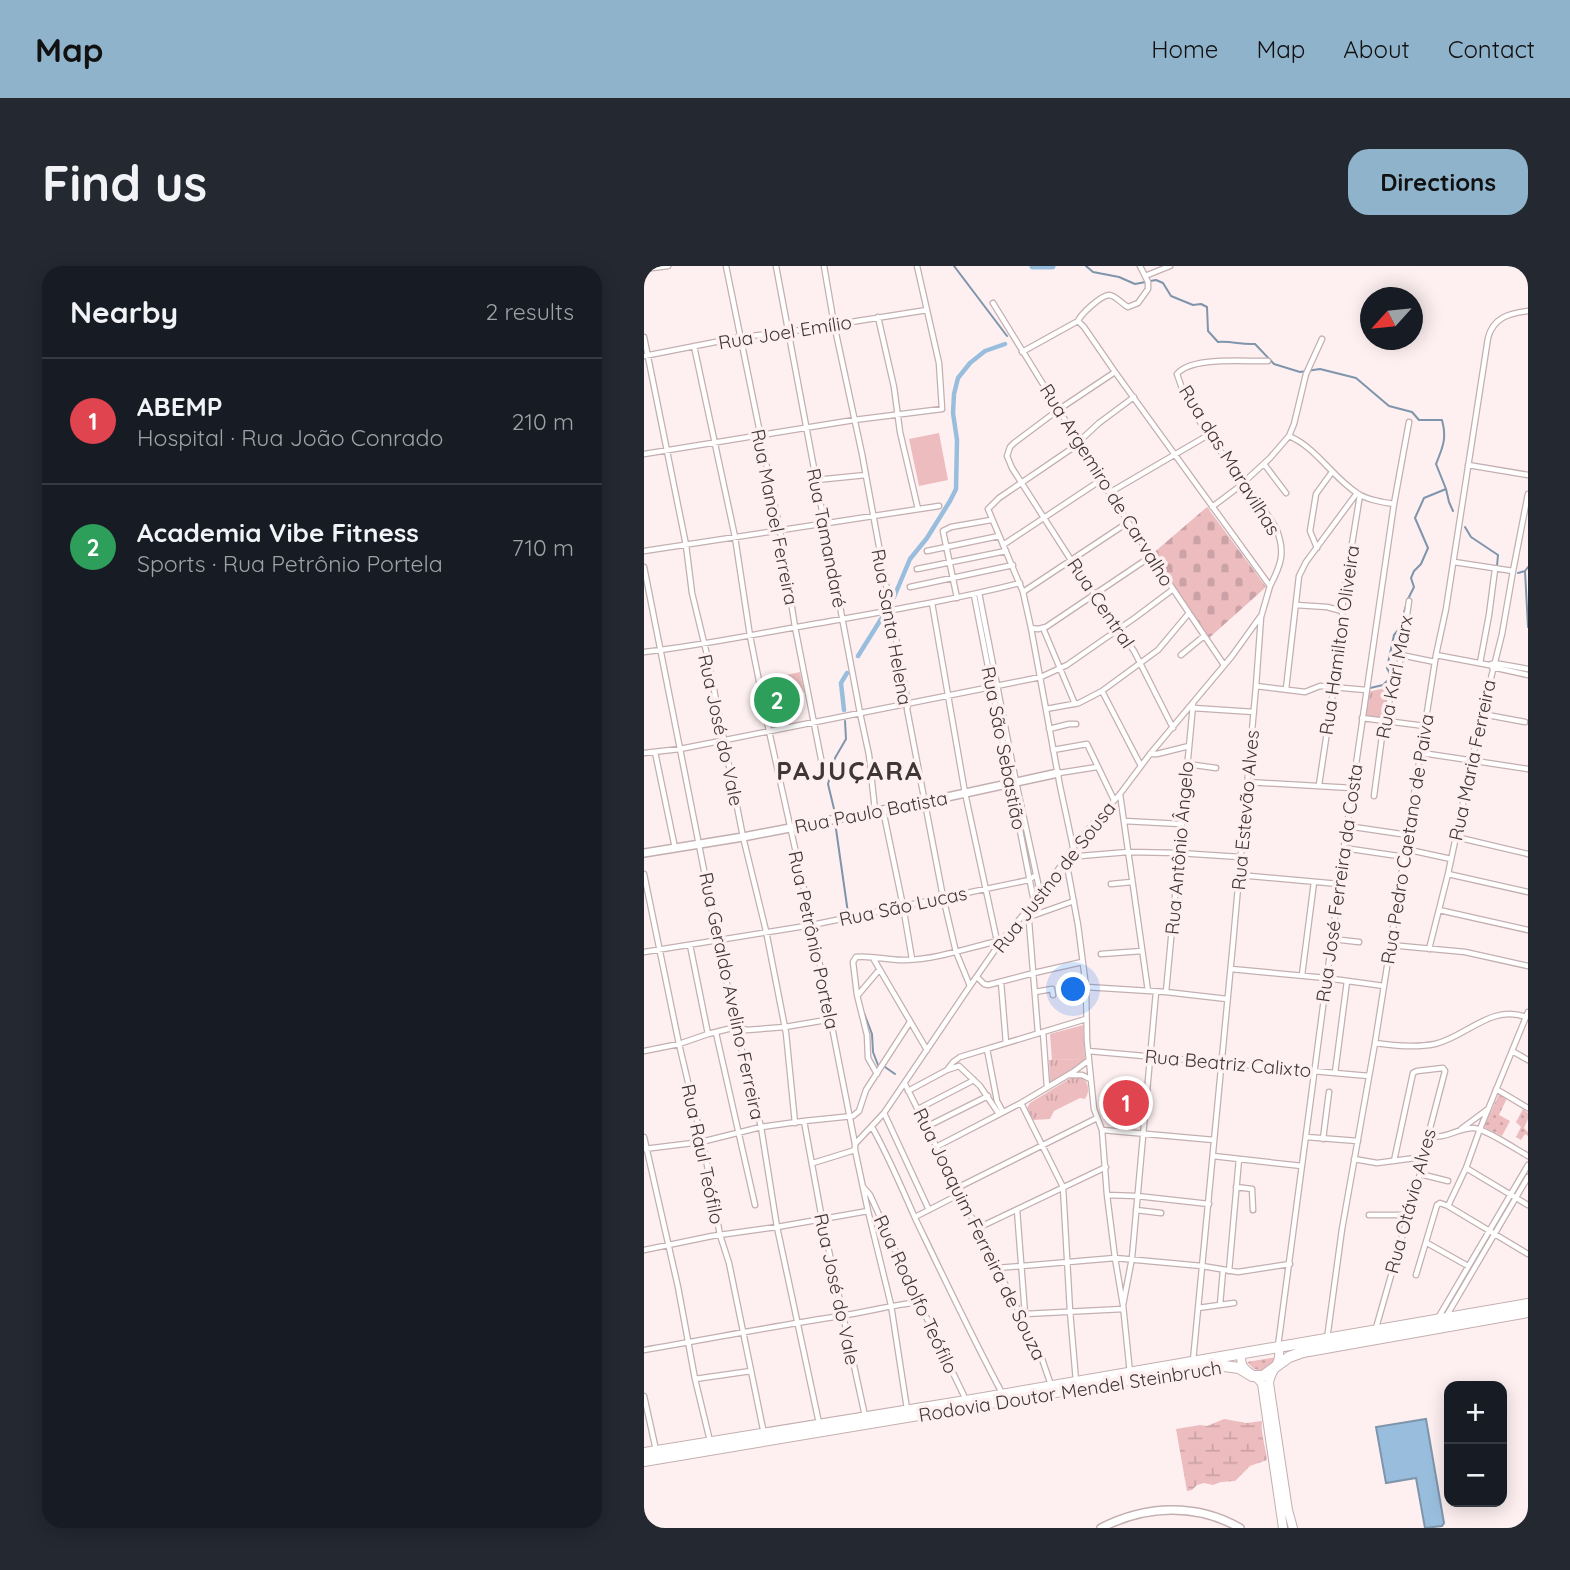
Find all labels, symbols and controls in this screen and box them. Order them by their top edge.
text: Map [35,29,103,70]
text: Home [1151,34,1218,64]
text: Map [1256,34,1305,64]
text: About [1343,34,1410,64]
text: Contact [1448,34,1535,64]
button: Directions [1348,149,1528,215]
text: Find us [42,152,207,213]
north arrow [1360,287,1423,350]
text: Nearby [70,293,178,331]
text: 2 results [485,297,574,326]
street label: Rua Joel Emílio [717,310,853,354]
street label: Rua Argemiro de Carvalho [1035,379,1179,591]
street label: Rua das Maravilhas [1174,381,1286,540]
text: ABEMP [137,390,223,423]
text: 1 [89,407,97,436]
text: 210 m [512,407,574,436]
text: Hospital · Rua João Conrado [137,423,443,452]
street label: Rua Manoel Ferreira [746,427,804,607]
street label: Rua Tamandaré [802,466,852,610]
text: Academia Vibe Fitness [137,516,419,549]
text: 2 [86,533,100,562]
text: 710 m [512,533,574,562]
street label: Rua Hamilton Oliveira [1314,544,1364,736]
street label: Rua Santa Helena [866,547,918,707]
text: Sports · Rua Petrônio Portela [137,549,443,578]
street label: Rua Central [1062,553,1140,653]
street label: Rua Karl Marx [1370,613,1418,741]
street label: Rua José do Vale [693,652,749,808]
street label: Rua São Sebastião [976,664,1032,832]
pin: 2 [754,674,800,726]
street label: Rua Maria Ferreira [1443,677,1501,843]
street label: Rua Pedro Caetano de Paiva [1375,712,1439,966]
street label: Rua Estevão Alves [1226,729,1264,891]
district label: PAJUÇARA [776,754,924,787]
street label: Rua Antônio Ângelo [1159,760,1199,936]
street label: Rua José Ferreira da Costa [1310,762,1368,1004]
street label: Rua Paulo Batista [792,785,950,839]
street label: Rua Justno de Sousa [987,796,1121,958]
street label: Rua Petrônio Portela [783,849,845,1031]
street label: Rua Geraldo Avelino Ferreira [694,870,770,1122]
street label: Rua São Lucas [837,881,969,931]
your location [1056,972,1090,1006]
street label: Rua Beatriz Calixto [1144,1044,1312,1082]
pin: 1 [1103,1077,1149,1129]
street label: Rua Raul Teófilo [676,1082,730,1226]
street label: Rua Joaquim Ferreira de Souza [908,1104,1052,1364]
street label: Rua Otávio Alves [1379,1126,1441,1276]
street label: Rua José do Vale [809,1211,865,1367]
street label: Rua Rodolfo Teófilo [869,1211,963,1377]
street label: Rodovia Doutor Mendel Steinbruch [917,1355,1223,1427]
map controls [1444,1381,1507,1507]
button: + [1444,1381,1507,1444]
button: − [1444,1444,1507,1507]

